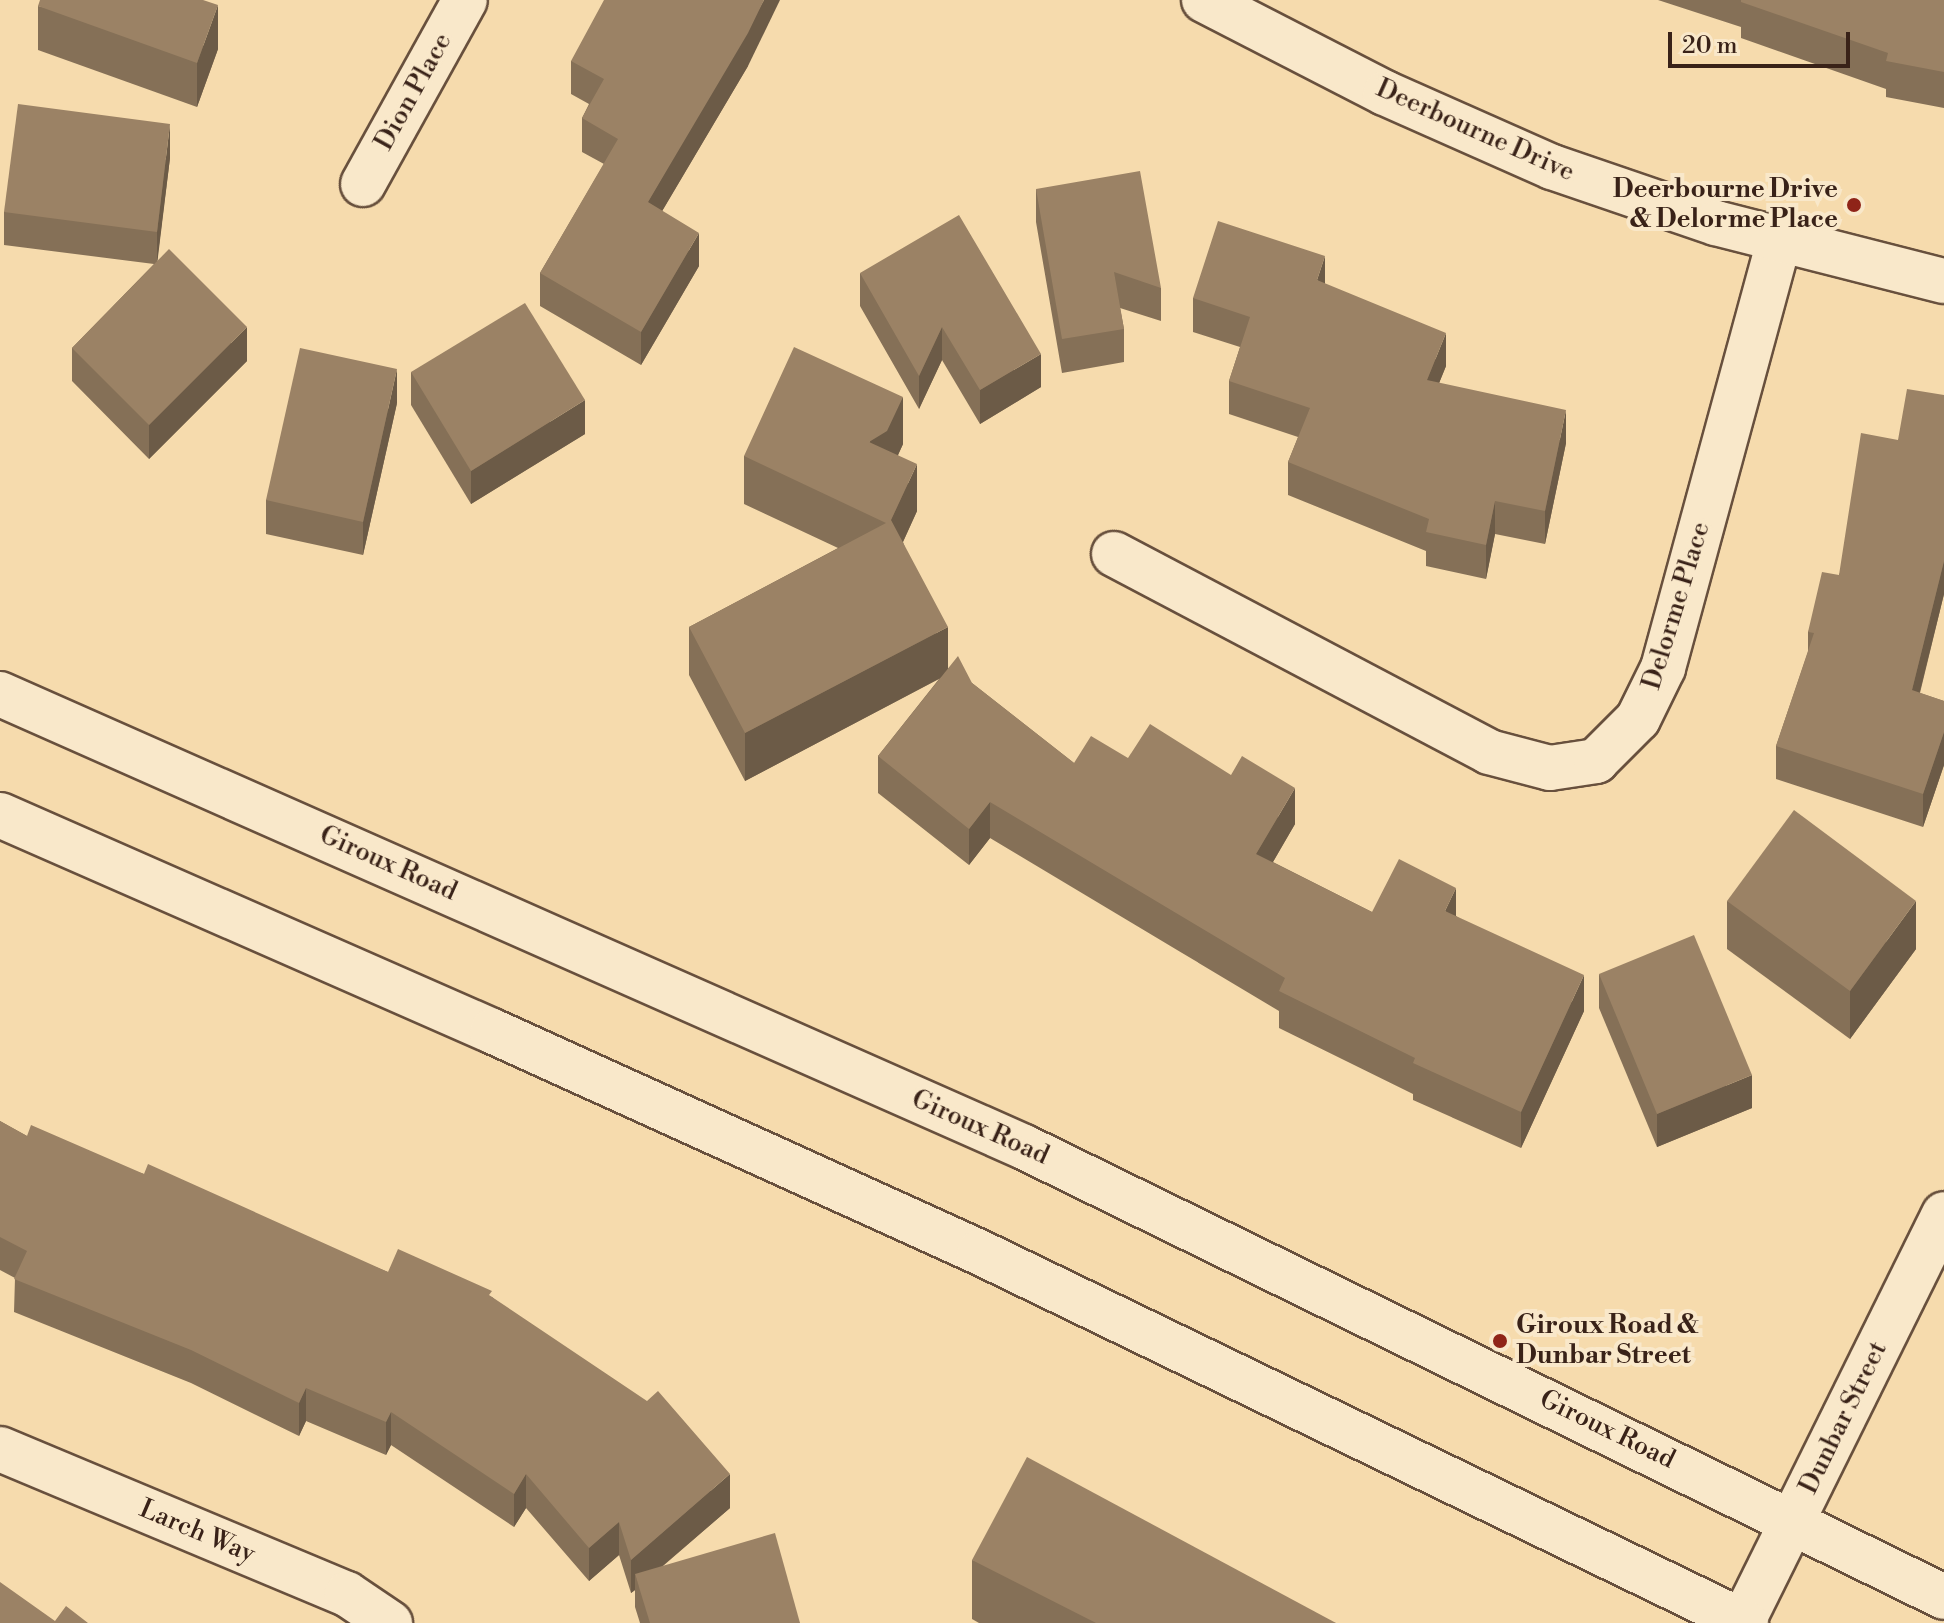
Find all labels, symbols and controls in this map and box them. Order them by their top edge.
scale bar [1672,16,1854,66]
street label: Dion Place [369,28,459,156]
text: 20 m [1682,31,1738,61]
street label: Deerbourne Drive [1371,73,1579,189]
place label: Deerbourne Drive & Delorme Place [1613,174,1838,236]
marker: Deerbourne Drive & Delorme Place [1845,196,1863,214]
street label: Delorme Place [1637,518,1717,694]
street label: Giroux Road [315,820,461,908]
street label: Giroux Road [907,1084,1053,1172]
place label: Giroux Road & Dunbar Street [1516,1310,1699,1372]
marker: Giroux Road & Dunbar Street [1491,1332,1509,1350]
street label: Dunbar Street [1794,1337,1894,1499]
street label: Giroux Road [1534,1384,1680,1476]
street label: Larch Way [134,1494,260,1570]

